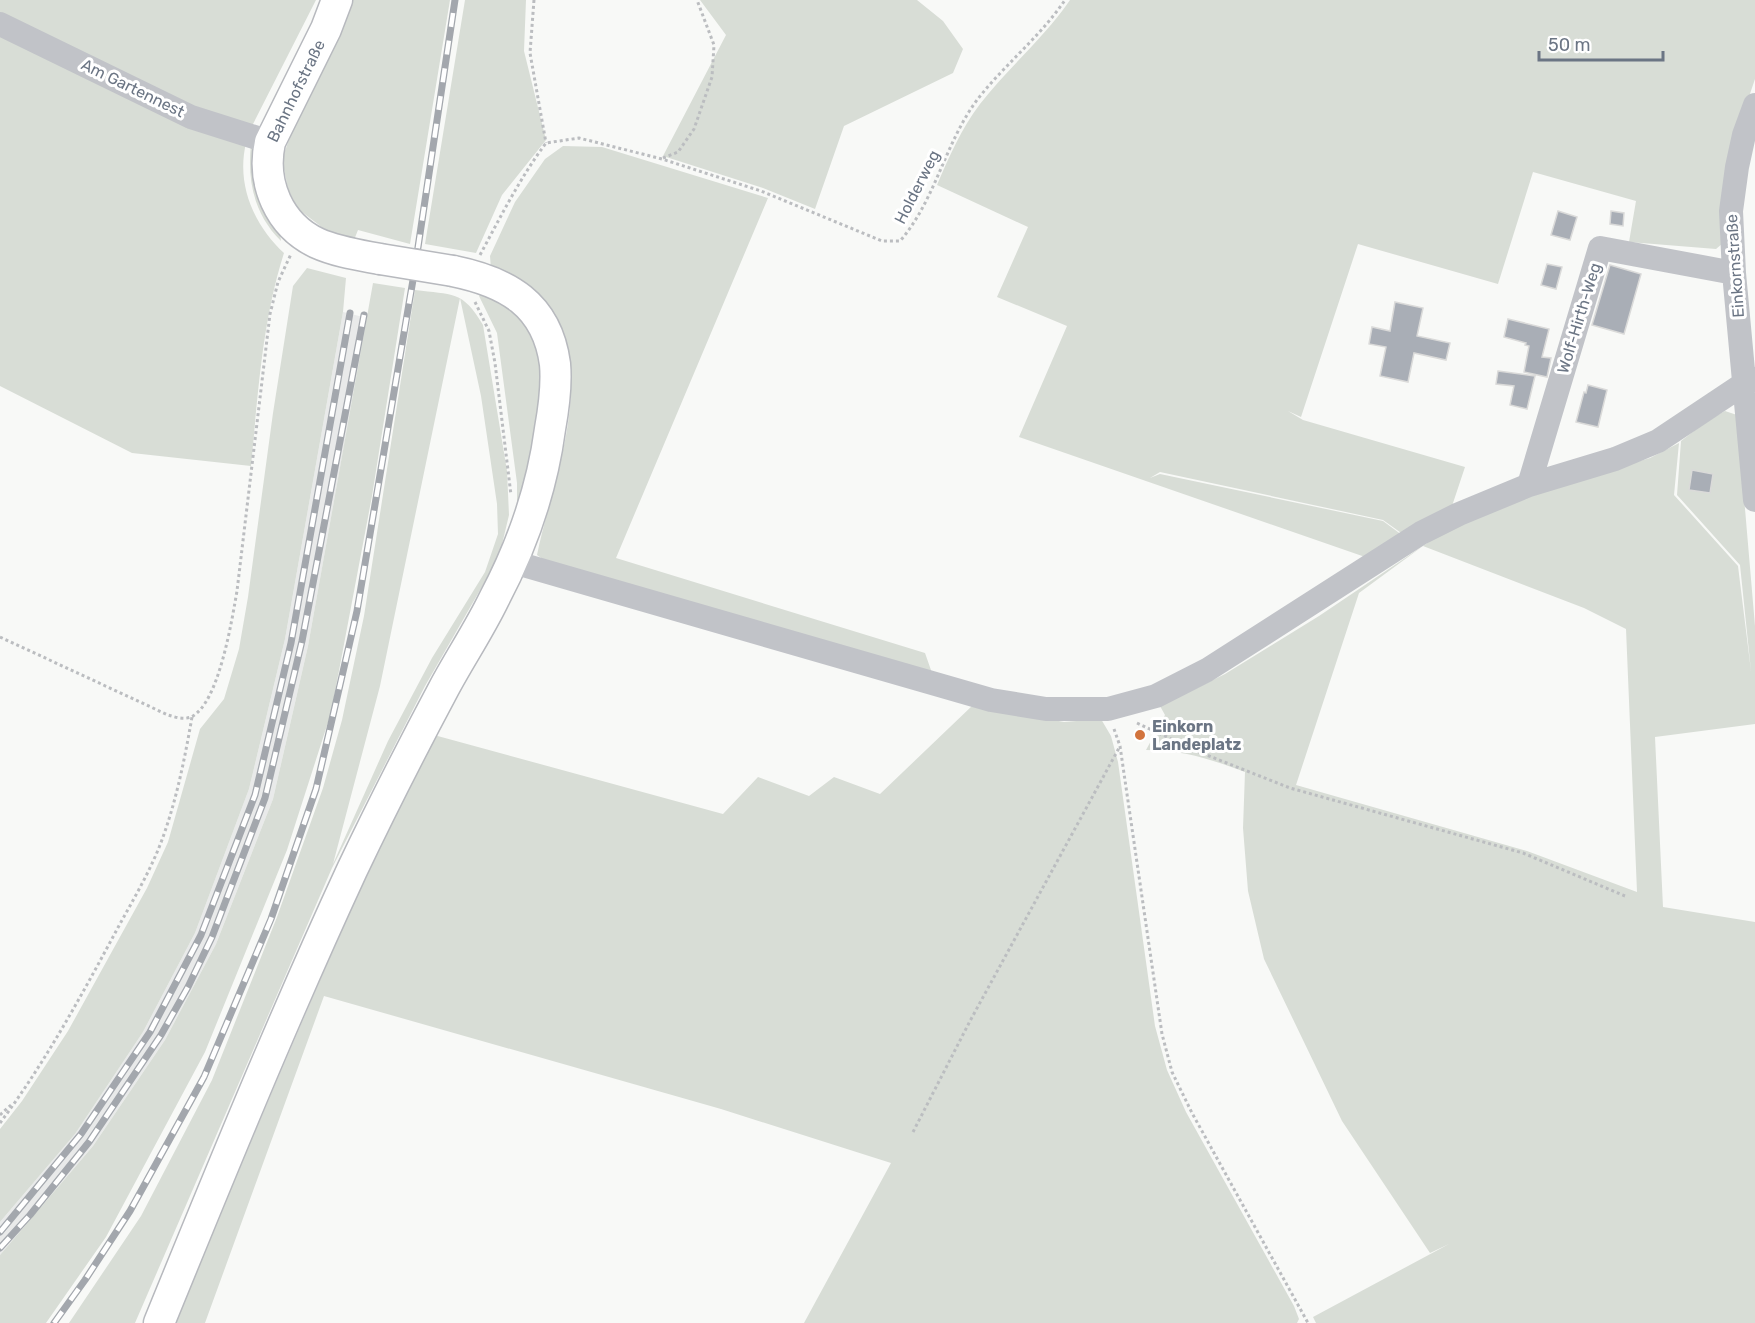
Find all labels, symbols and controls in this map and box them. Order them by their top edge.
scale bar [1539,24,1664,62]
text: 50 m [1548,34,1591,56]
street label: Bahnhofstraße [263,37,329,145]
street label: Am Gartennest [78,55,188,121]
street label: Holderweg [890,147,944,227]
street label: Einkornstraße [1722,214,1748,318]
street label: Wolf-Hirth-Weg [1553,260,1605,376]
place label: Einkorn Landeplatz [1152,717,1241,754]
marker: Einkorn Landeplatz [1133,728,1147,742]

